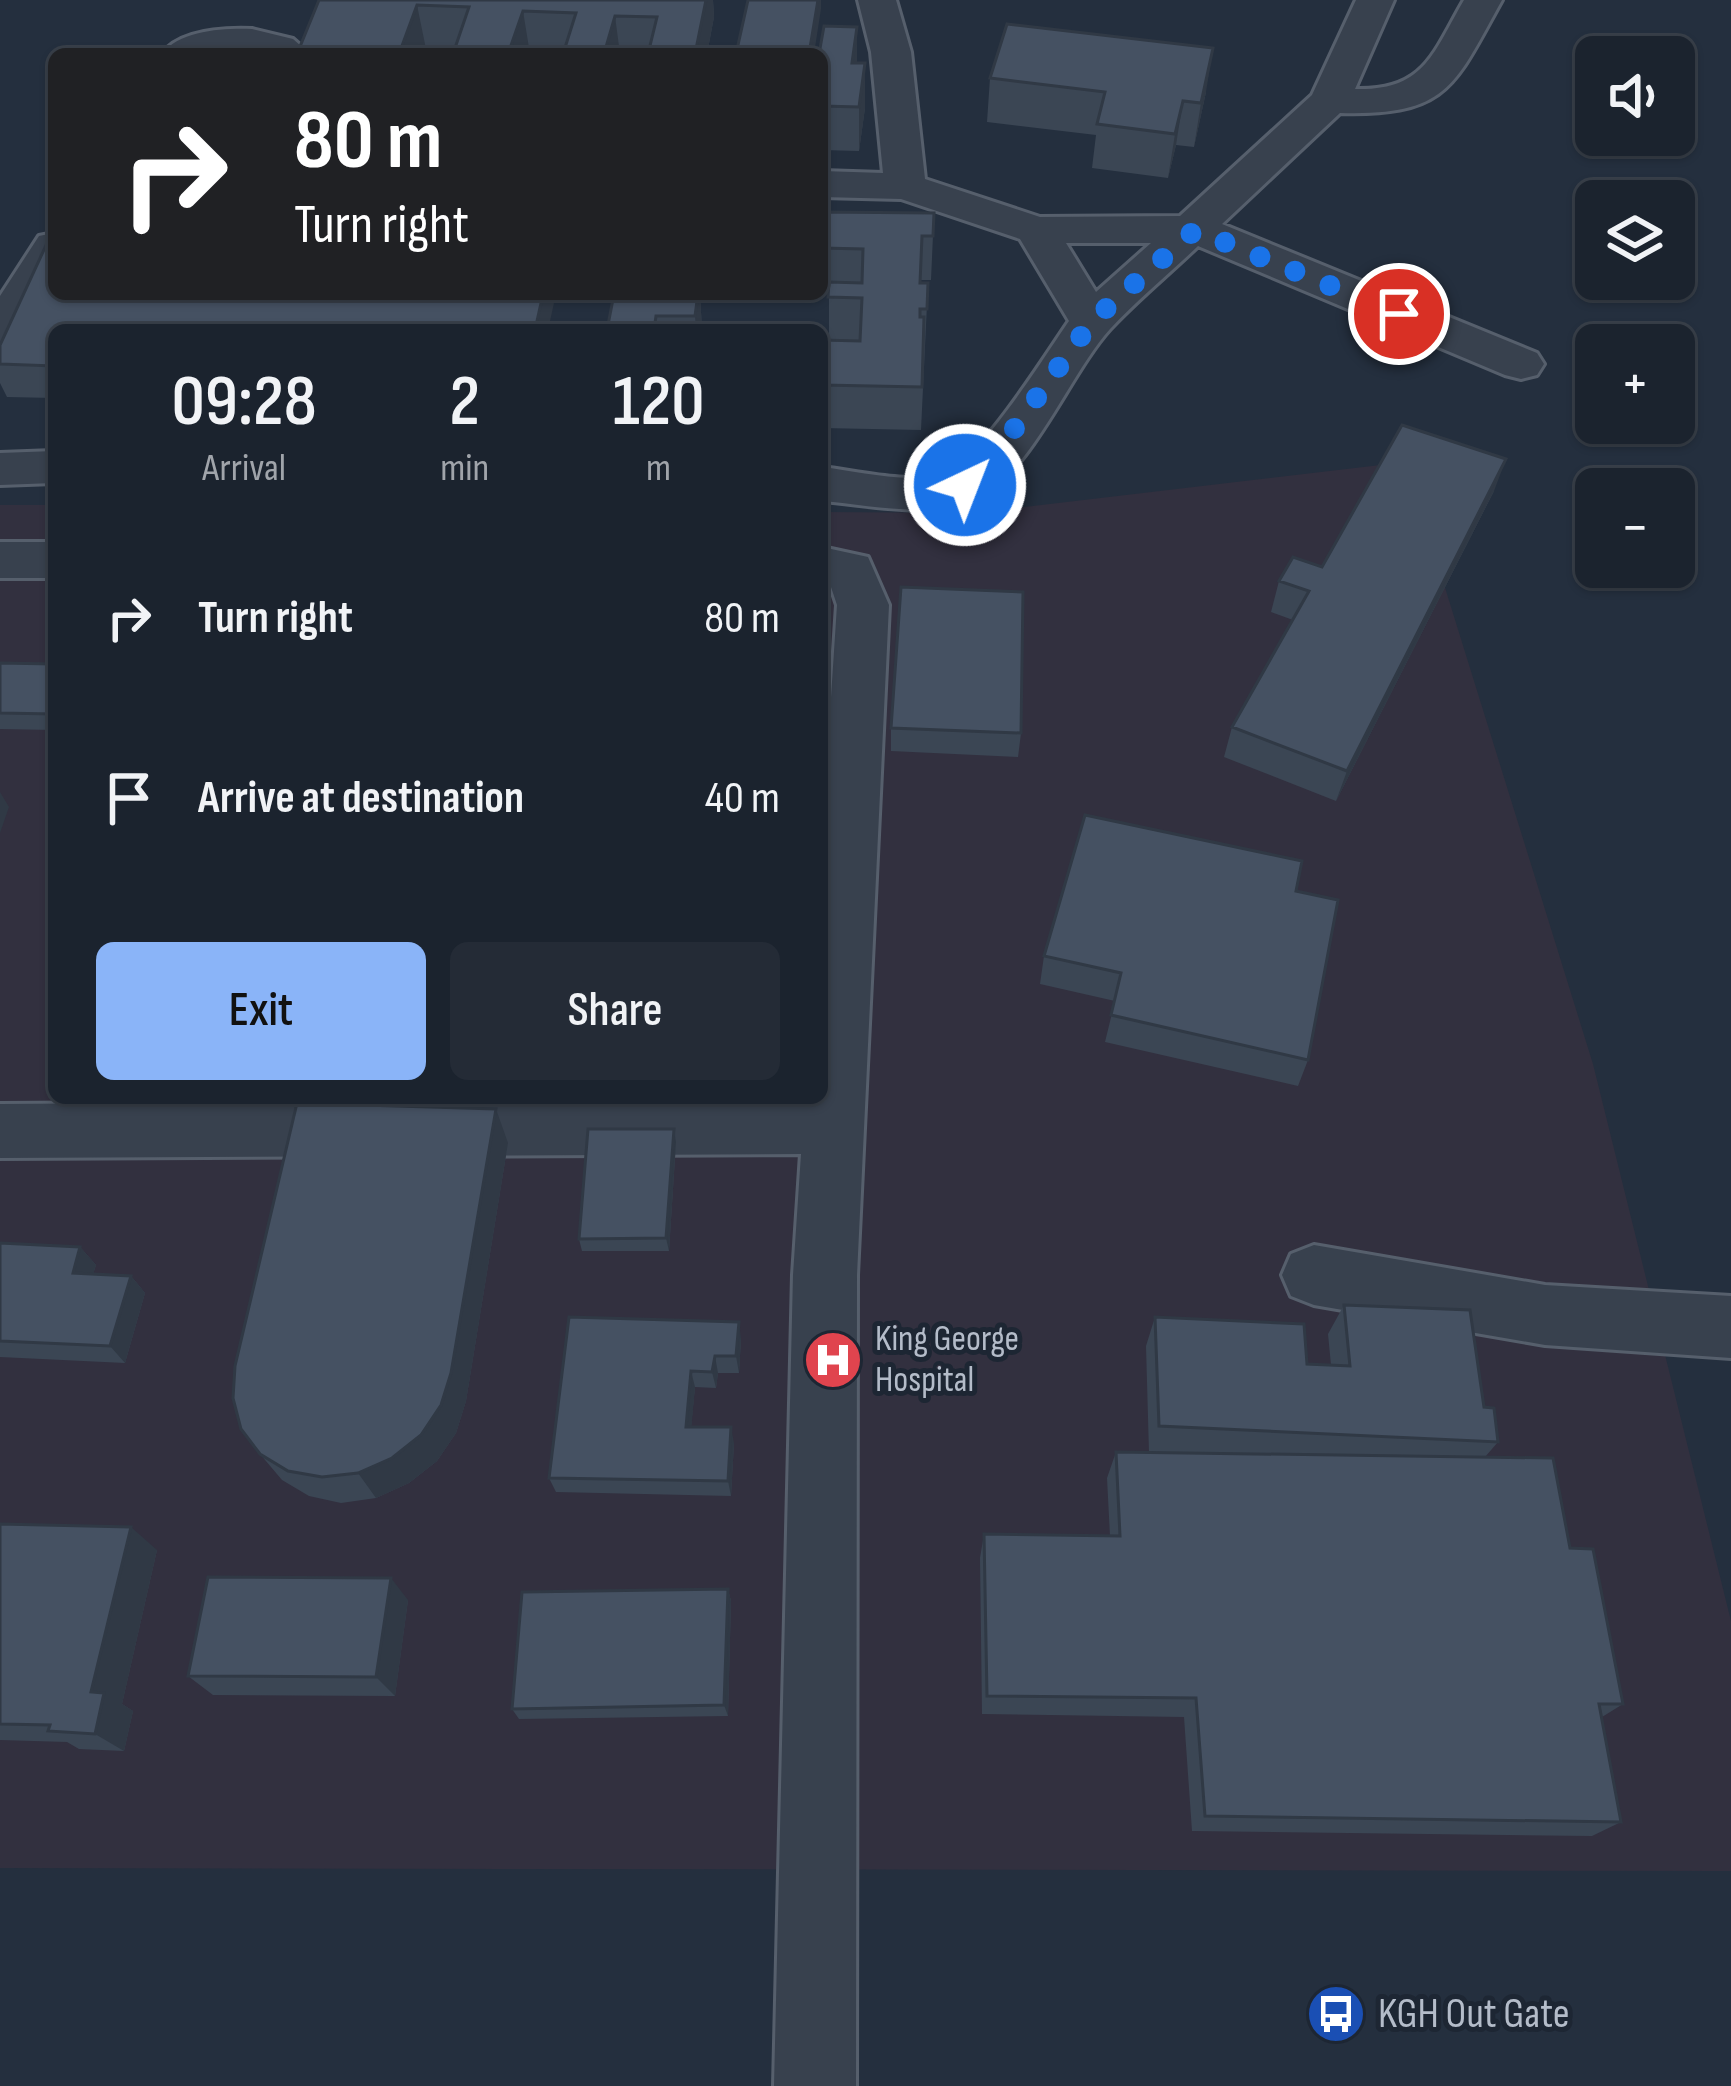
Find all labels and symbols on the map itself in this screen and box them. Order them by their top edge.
pin [1348,263,1450,365]
position arrow [902,422,1028,548]
place label: King George Hospital [875,1318,1019,1402]
hospital icon: King George Hospital [802,1329,864,1391]
bus stop icon: KGH Out Gate [1305,1983,1367,2045]
place label: KGH Out Gate [1378,1989,1570,2040]

